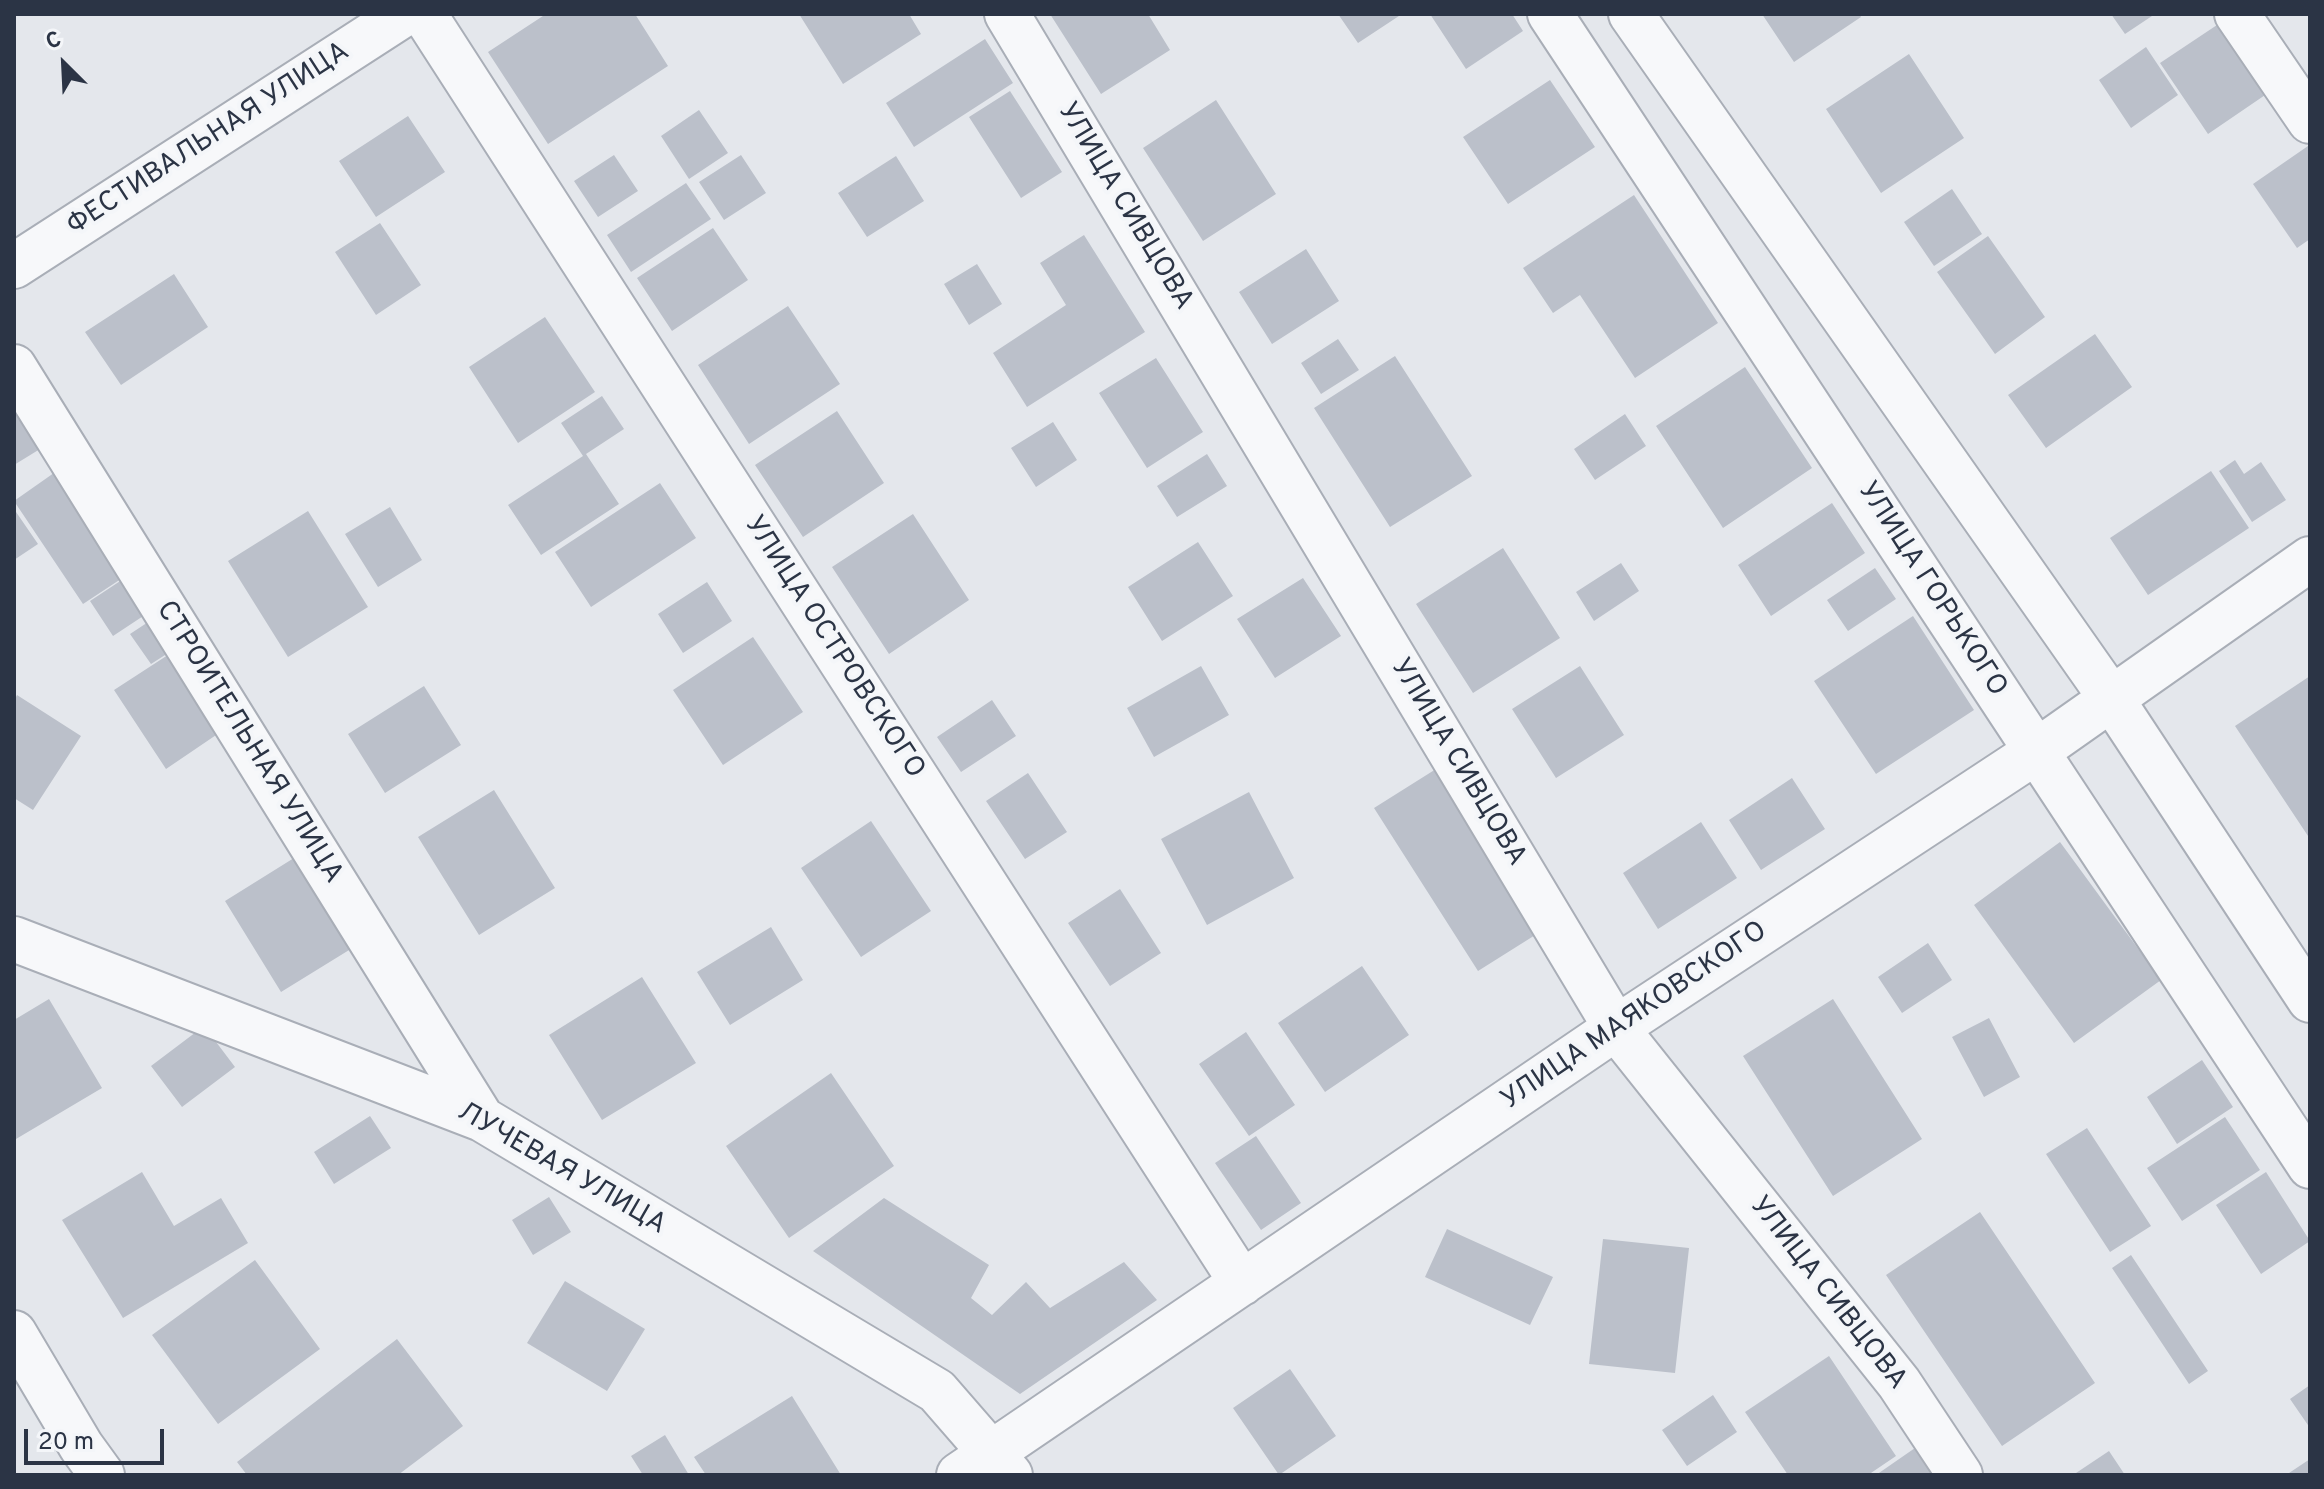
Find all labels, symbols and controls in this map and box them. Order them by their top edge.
north arrow [24,24,104,104]
text: С [42,26,66,57]
street label: ФЕСТИВАЛЬНАЯ УЛИЦА [61,36,357,244]
street label: УЛИЦА СИВЦОВА [1049,97,1199,317]
street label: УЛИЦА ГОРЬКОГО [1849,476,2013,704]
street label: УЛИЦА ОСТРОВСКОГО [735,510,931,786]
street label: СТРОИТЕЛЬНАЯ УЛИЦА [147,596,349,890]
street label: УЛИЦА СИВЦОВА [1382,653,1532,873]
street label: УЛИЦА МАЯКОВСКОГО [1496,915,1774,1119]
street label: ЛУЧЕВАЯ УЛИЦА [451,1097,671,1243]
street label: УЛИЦА СИВЦОВА [1741,1191,1913,1397]
scale bar [28,1413,168,1463]
text: 20 m [38,1428,94,1458]

